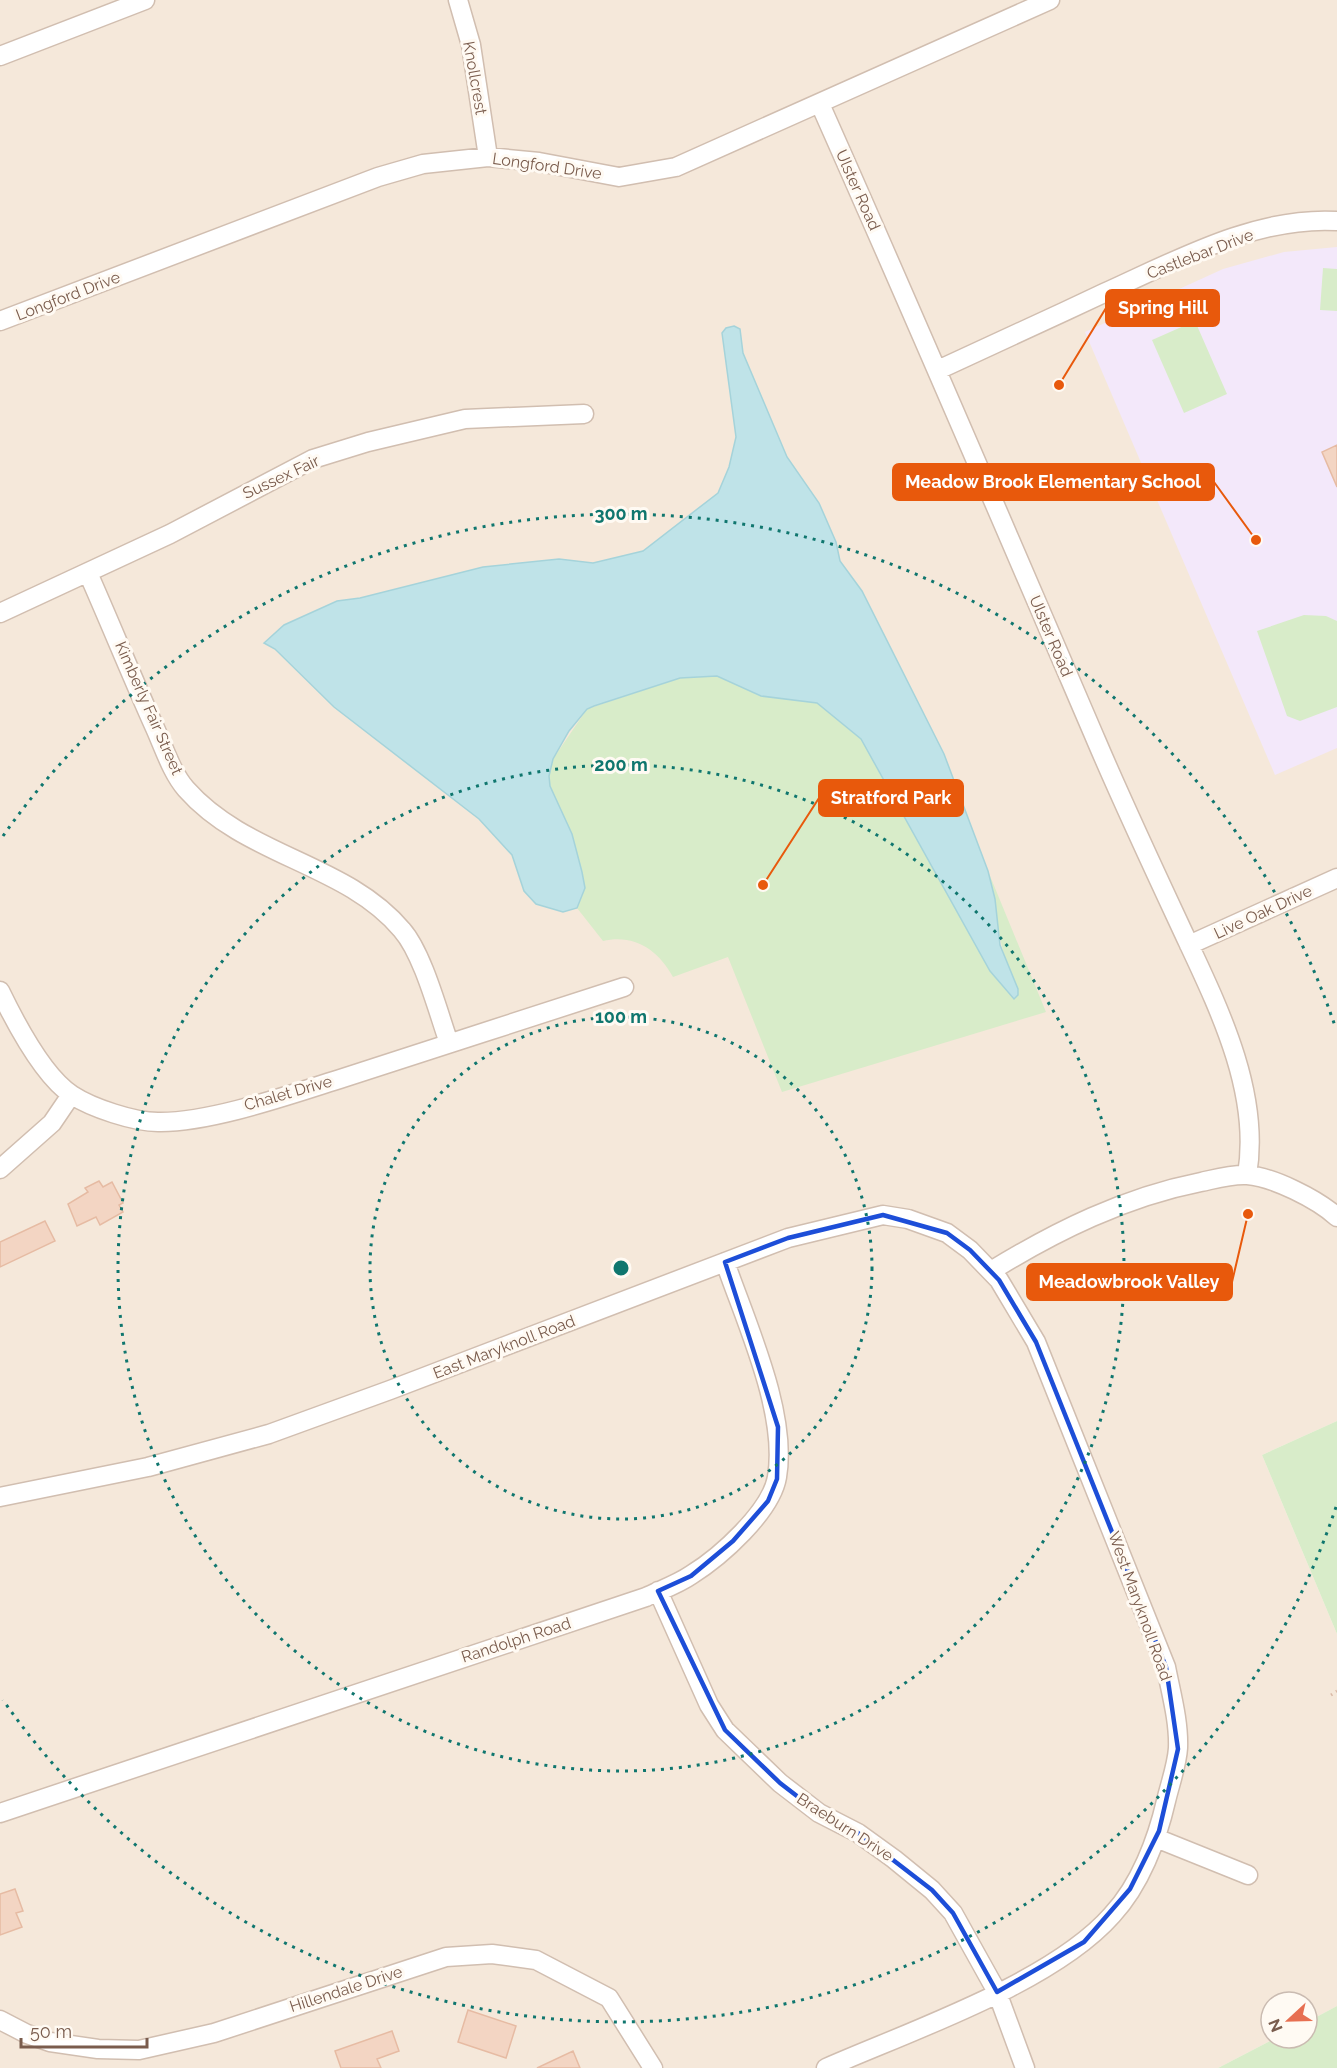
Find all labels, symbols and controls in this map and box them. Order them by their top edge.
street label: Knollcrest [459,40,491,117]
street label: Ulster Road [832,147,884,233]
street label: Longford Drive [491,149,603,183]
street label: Castlebar Drive [1144,225,1256,283]
street label: Longford Drive [13,267,123,325]
callout: Spring Hill [1106,290,1219,326]
text: Spring Hill [1118,297,1208,318]
street label: Sussex Fair [240,451,323,503]
callout: Meadow Brook Elementary School [893,464,1214,500]
text: Meadow Brook Elementary School [905,471,1201,492]
text: 300 m [594,503,648,524]
street label: Ulster Road [1025,593,1077,680]
street label: Kimberly Fair Street [111,638,187,778]
text: 200 m [594,754,648,775]
callout: Stratford Park [819,780,963,816]
text: Stratford Park [831,787,952,808]
street label: Live Oak Drive [1211,881,1315,943]
text: 100 m [595,1006,647,1027]
street label: Chalet Drive [242,1071,334,1115]
centre of rings [611,1258,631,1278]
callout: Meadowbrook Valley [1027,1264,1232,1300]
text: Meadowbrook Valley [1039,1271,1220,1292]
street label: East Maryknoll Road [430,1311,578,1383]
street label: West Maryknoll Road [1104,1529,1176,1683]
street label: Randolph Road [459,1613,573,1667]
street label: Braeburn Drive [793,1789,897,1865]
street label: Hillendale Drive [287,1962,405,2016]
north arrow [1259,1990,1319,2050]
scale bar [21,2011,147,2049]
text: N [1264,2016,1287,2035]
text: 50 m [30,2021,72,2042]

